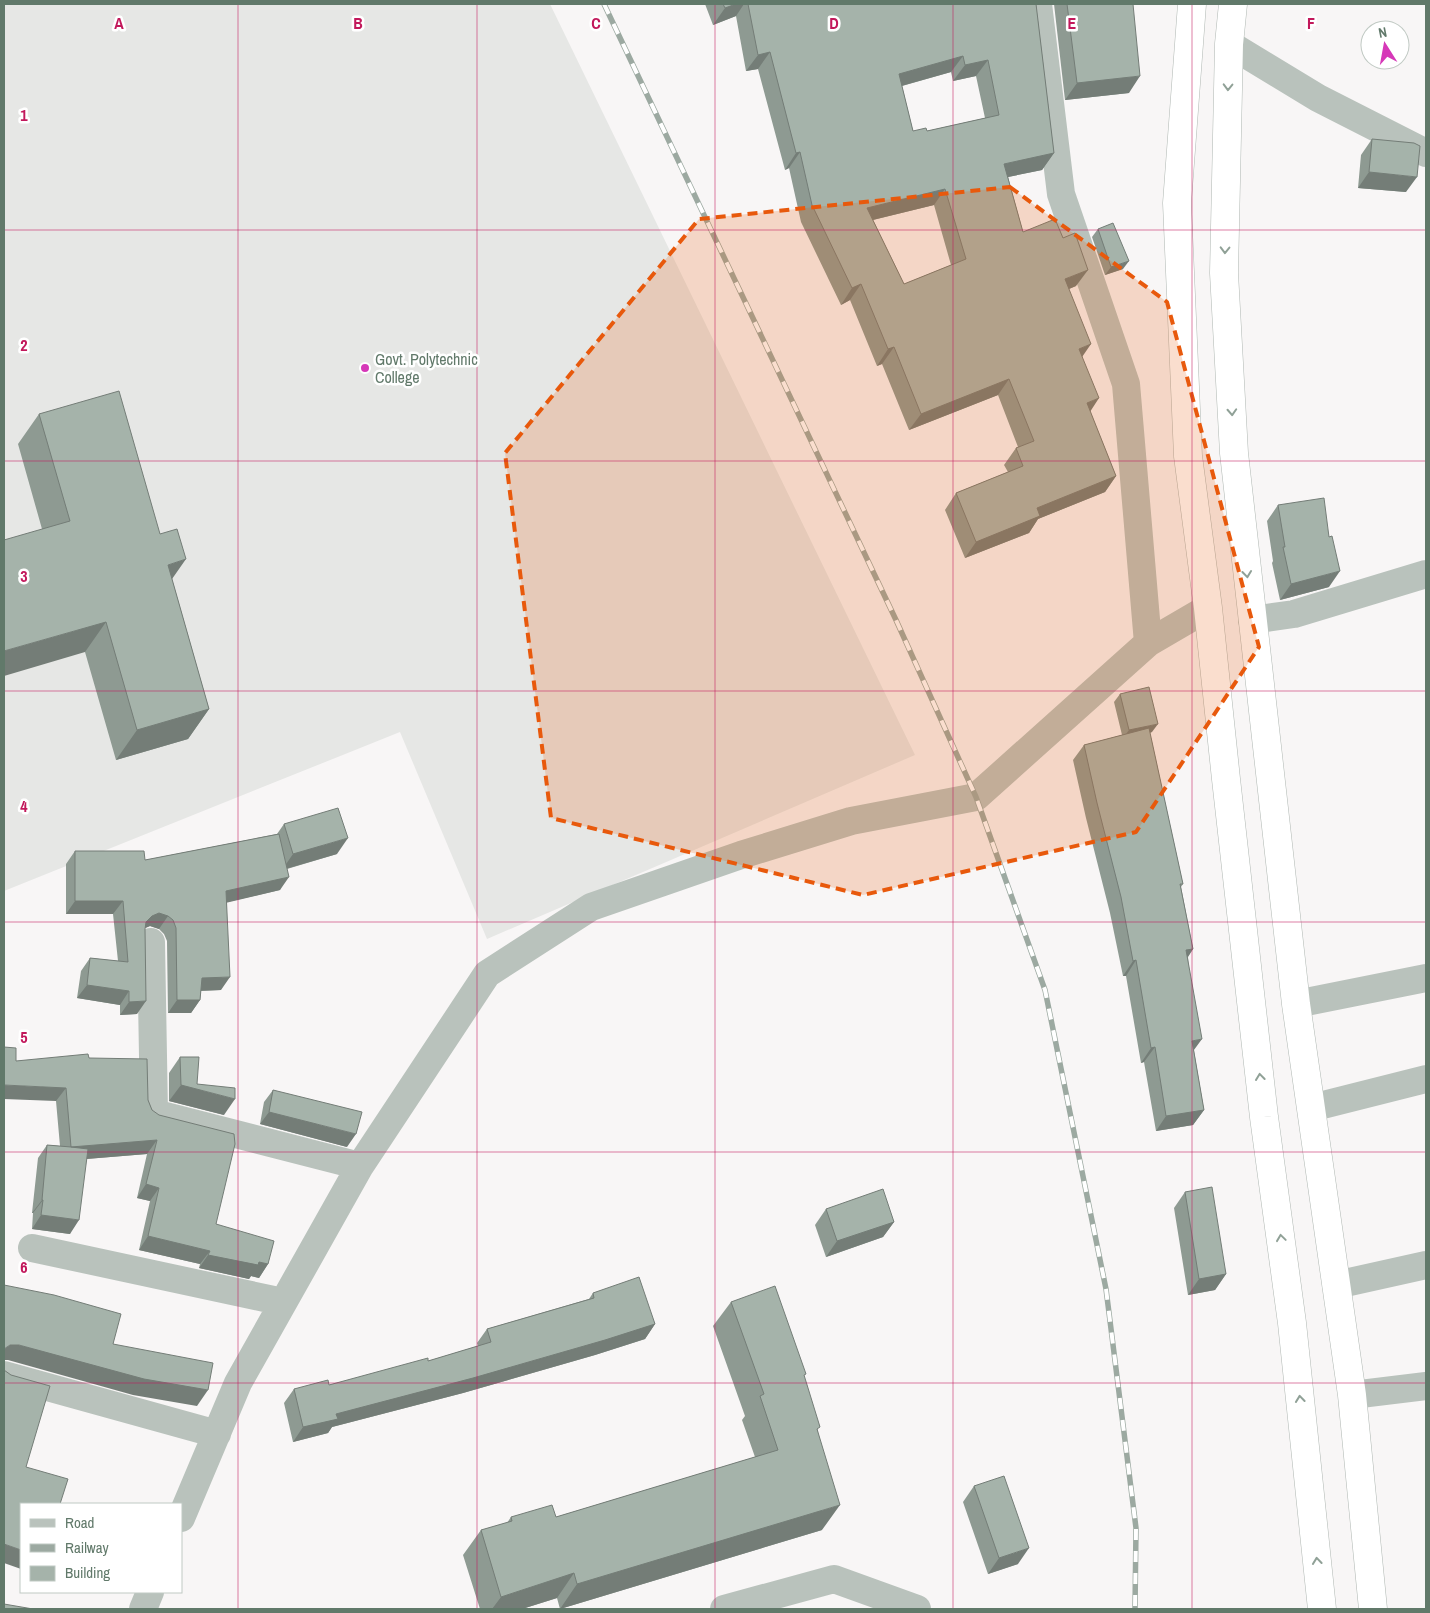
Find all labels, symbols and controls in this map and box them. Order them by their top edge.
text: A [114,12,124,34]
text: B [353,12,363,34]
text: C [591,12,601,34]
text: D [829,12,839,34]
text: E [1068,12,1077,34]
text: F [1307,12,1315,34]
north arrow [1360,20,1410,70]
text: N [1377,23,1388,42]
one-way arrow [1223,84,1233,92]
text: 1 [20,104,28,126]
one-way arrow [1220,246,1230,254]
text: 2 [20,334,28,356]
place label: Govt. Polytechnic College [375,348,478,388]
marker: Govt. Polytechnic College [359,362,371,374]
one-way arrow [1227,408,1238,416]
text: 3 [20,565,28,587]
one-way arrow [1241,570,1252,578]
text: 4 [20,795,28,817]
text: 5 [20,1026,28,1048]
one-way arrow [1255,1072,1266,1080]
one-way arrow [1276,1233,1287,1241]
text: 6 [20,1256,28,1278]
one-way arrow [1295,1395,1306,1403]
legend [20,1503,182,1593]
text: Road [65,1512,94,1533]
text: Railway [65,1537,110,1558]
one-way arrow [1312,1556,1323,1564]
text: Building [65,1562,110,1583]

